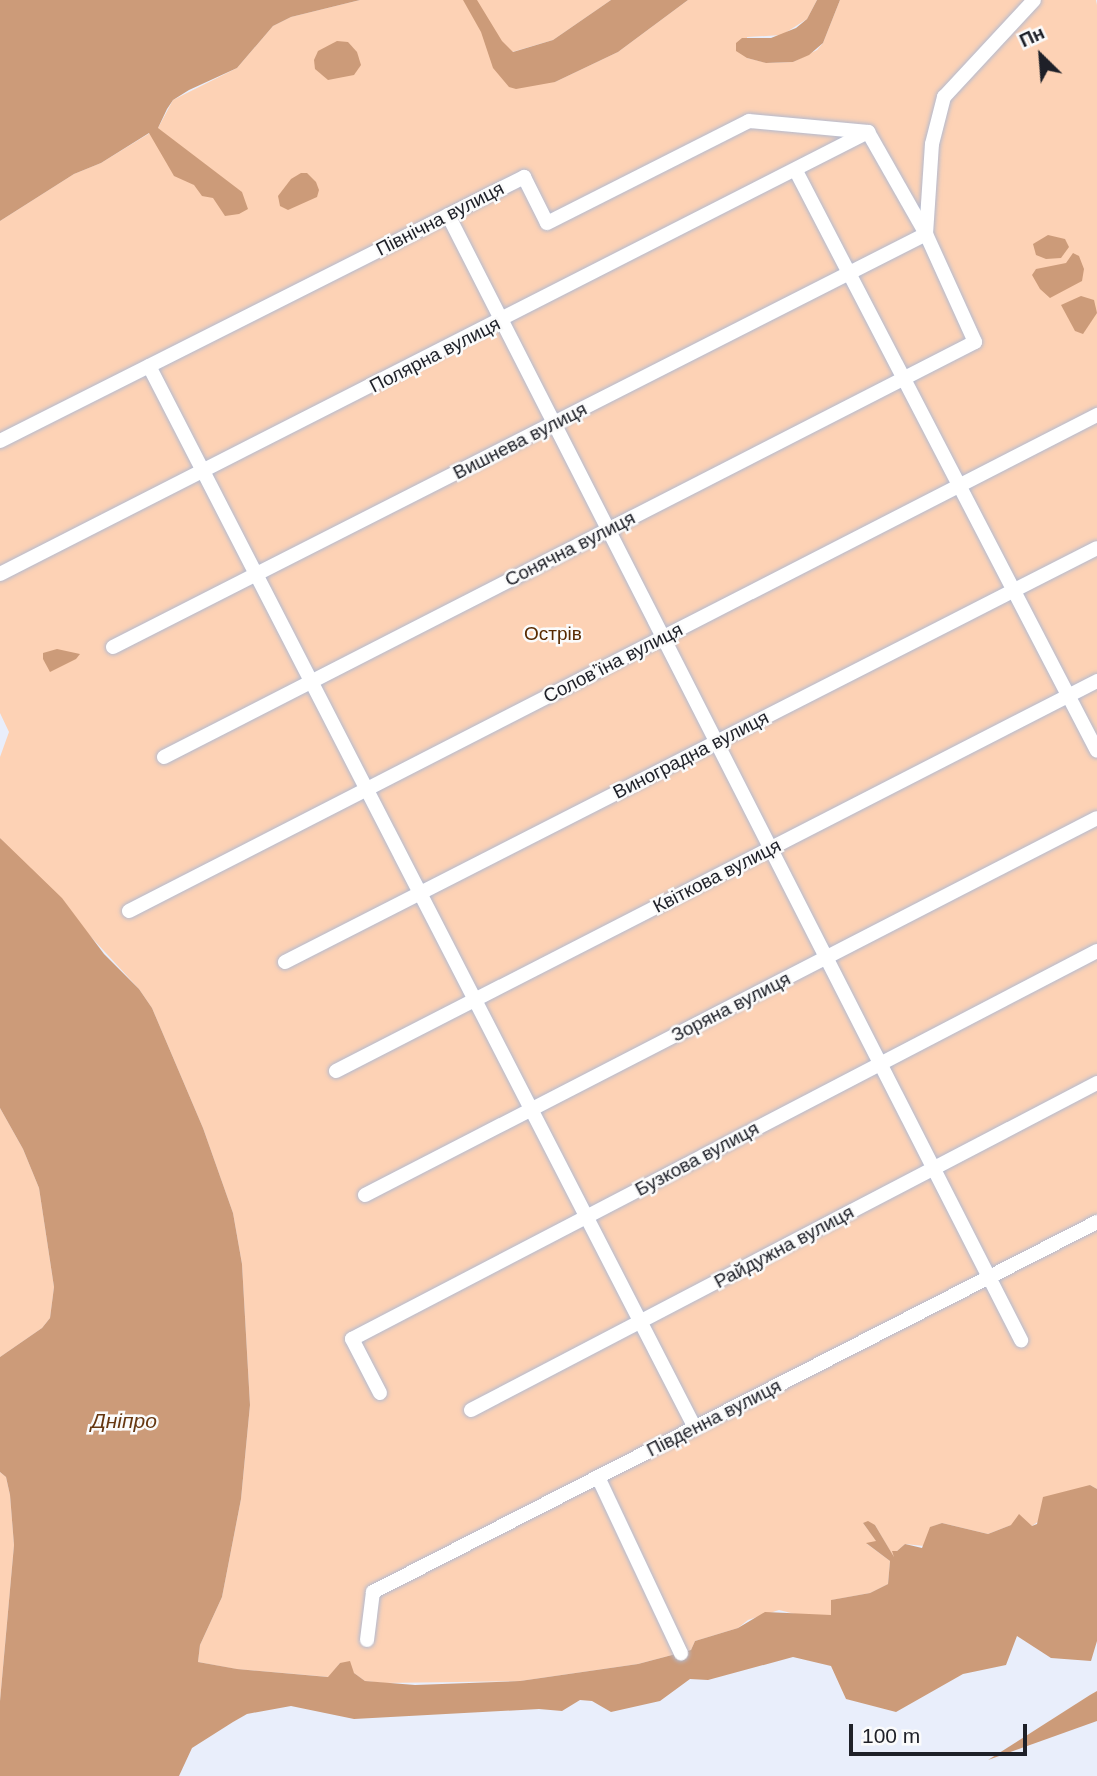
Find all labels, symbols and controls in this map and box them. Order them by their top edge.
north arrow [1006,21,1076,91]
text: Пн [1016,22,1048,51]
street label: Північна вулиця [372,177,508,261]
street label: Полярна вулиця [366,312,504,398]
street label: Вишнева вулиця [449,397,591,485]
street label: Сонячна вулиця [501,506,639,592]
street label: Соловʼїна вулиця [540,618,686,708]
park label: Острів [524,623,582,645]
street label: Виноградна вулиця [609,706,773,804]
street label: Квіткова вулиця [649,834,785,918]
street label: Зоряна вулиця [668,967,794,1047]
street label: Бузкова вулиця [631,1117,763,1201]
street label: Райдужна вулиця [710,1201,858,1293]
street label: Південна вулиця [643,1374,785,1462]
water label: Дніпро [91,1408,157,1434]
scale bar [852,1710,1030,1754]
text: 100 m [862,1724,920,1747]

